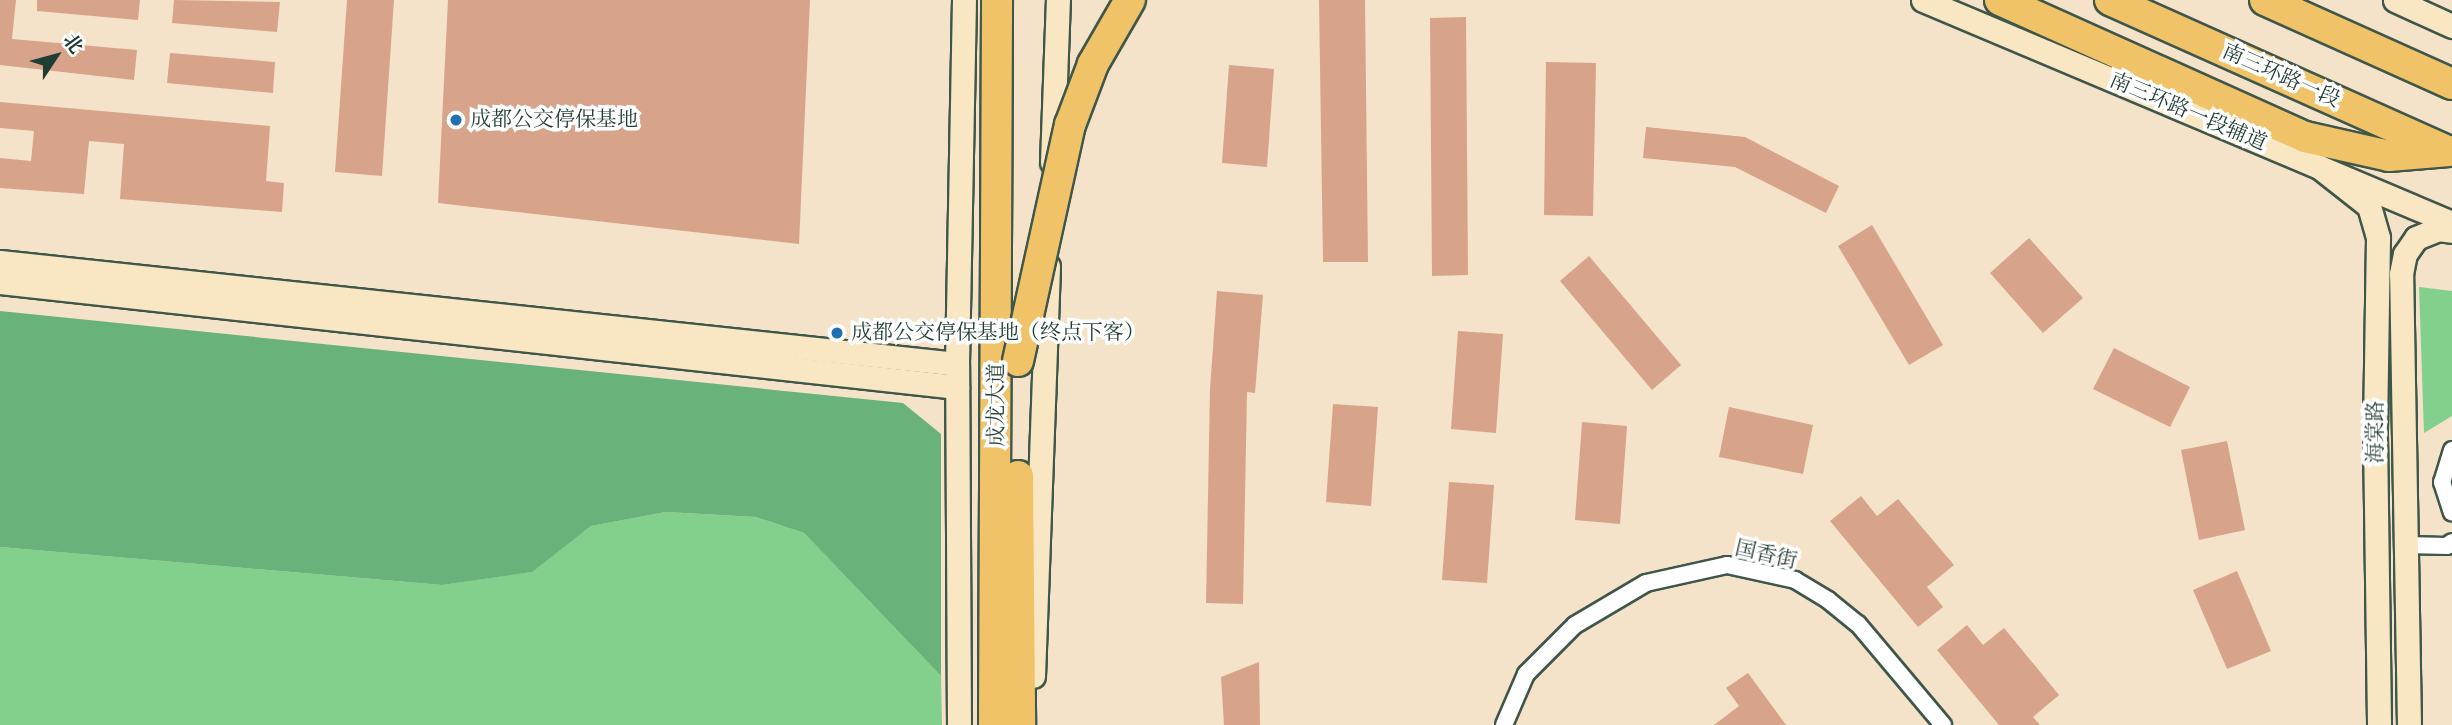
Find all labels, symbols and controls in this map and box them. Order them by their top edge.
north arrow [21,21,91,91]
text: 北 [58,29,88,58]
street label: 南三环路一段 [2218,39,2344,113]
street label: 南三环路一段辅道 [2106,68,2270,156]
place label: 成都公交停保基地 [470,107,638,133]
marker: 成都公交停保基地 [448,112,464,128]
place label: 成都公交停保基地（终点下客） [851,320,1145,346]
marker: 成都公交停保基地（终点下客） [829,325,845,341]
street label: 成龙大道 [984,363,1010,447]
street label: 海棠路 [2363,401,2389,463]
street label: 国香街 [1732,536,1800,574]

